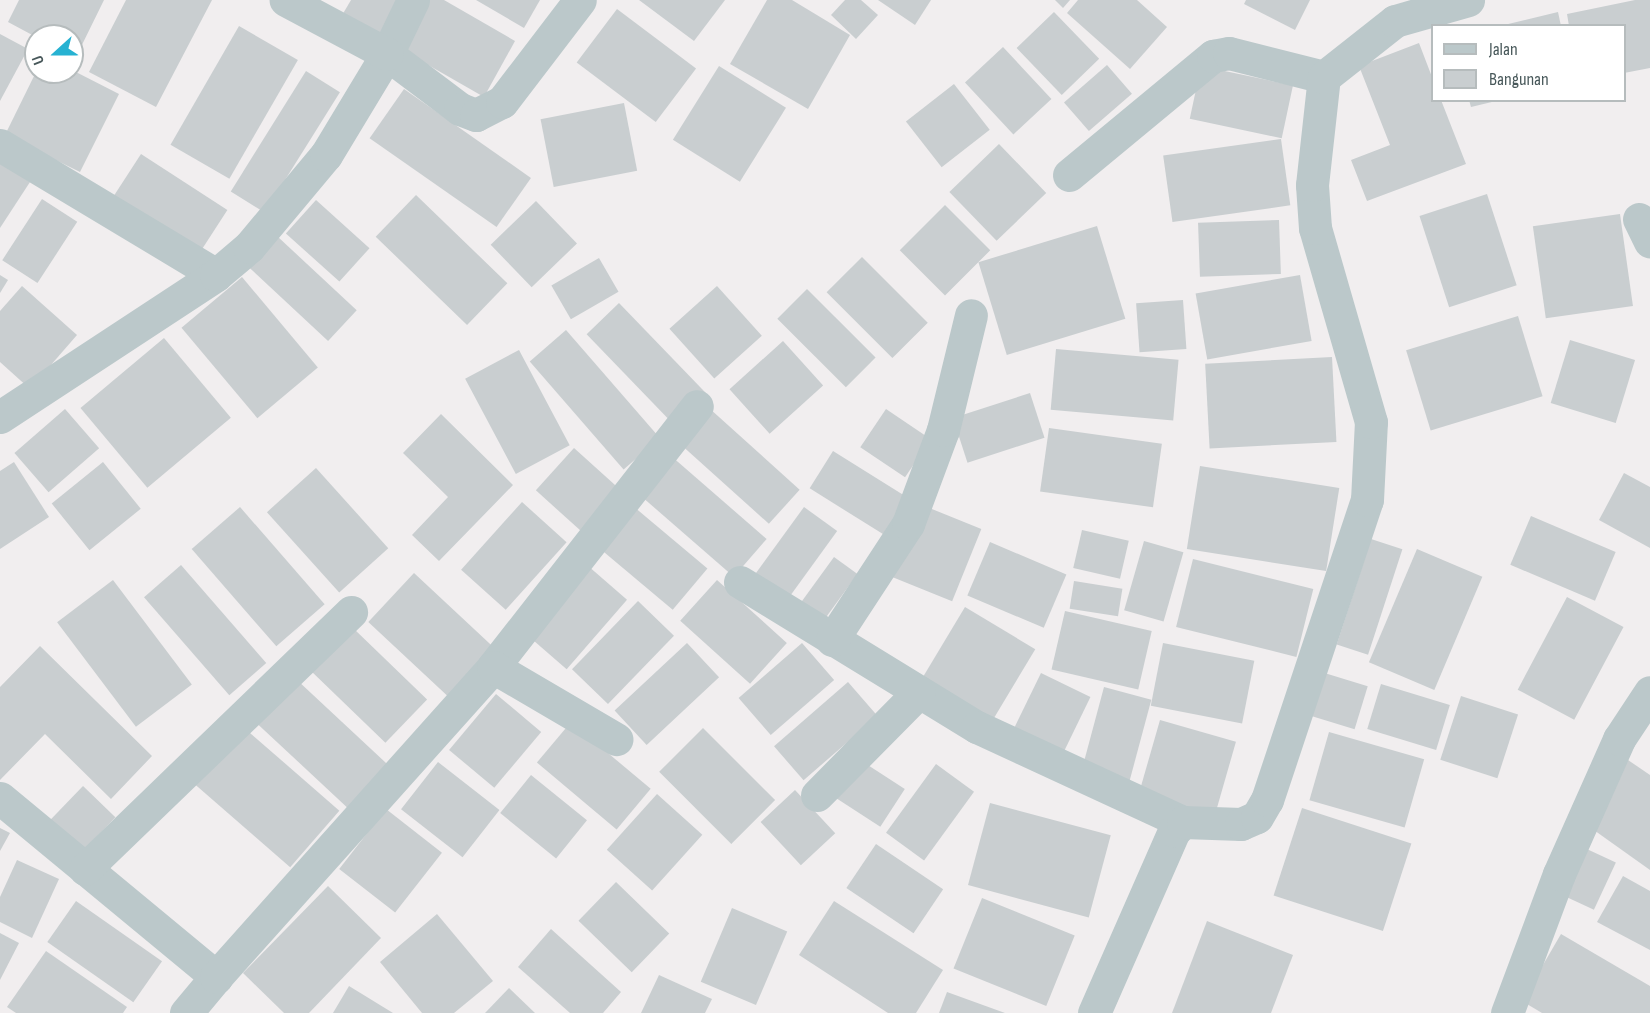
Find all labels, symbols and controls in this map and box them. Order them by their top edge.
north arrow [24,24,84,84]
legend [1431,24,1626,102]
text: Jalan [1489,39,1518,60]
text: U [28,53,49,67]
text: Bangunan [1489,69,1549,90]

